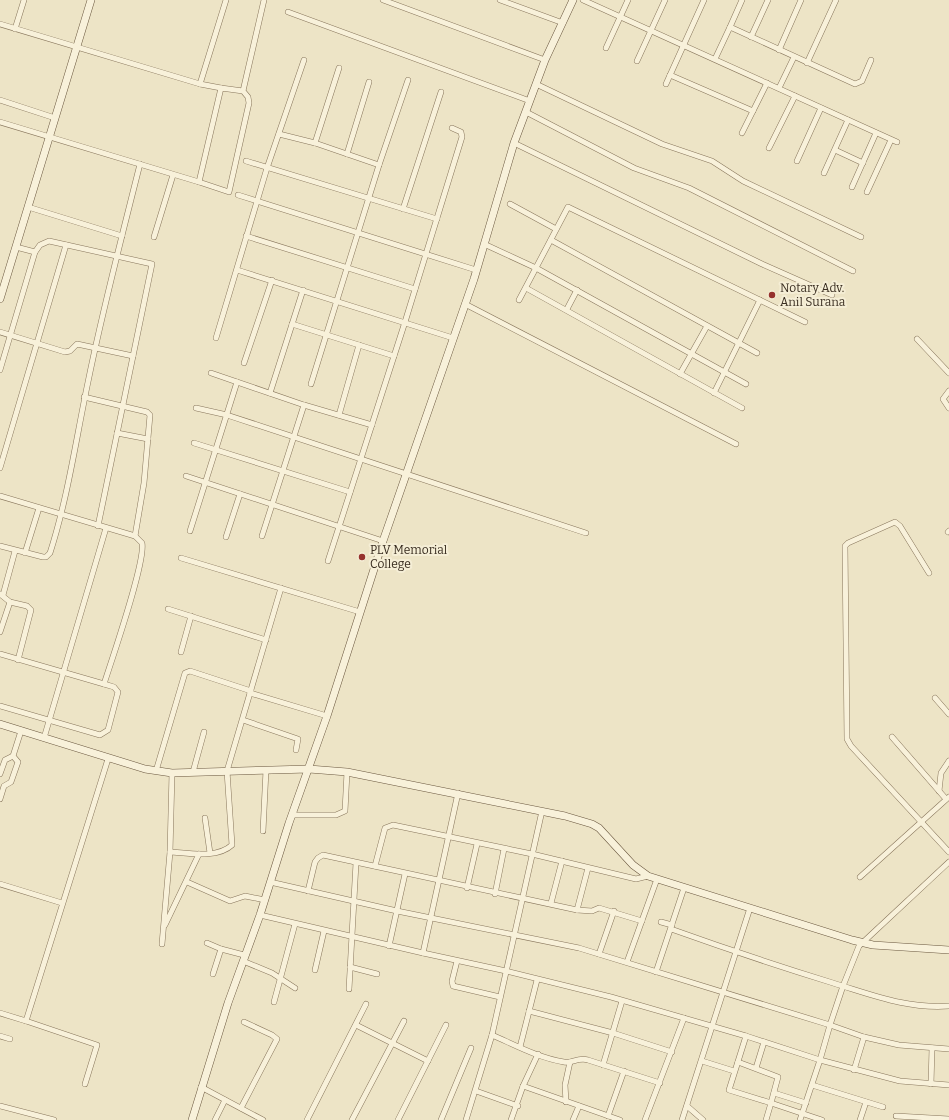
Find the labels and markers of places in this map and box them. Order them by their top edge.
place label: Notary Adv. Anil Surana [780,281,846,309]
marker: Notary Adv. Anil Surana [767,290,777,300]
place label: PLV Memorial College [370,543,448,571]
marker: PLV Memorial College [357,552,367,562]

